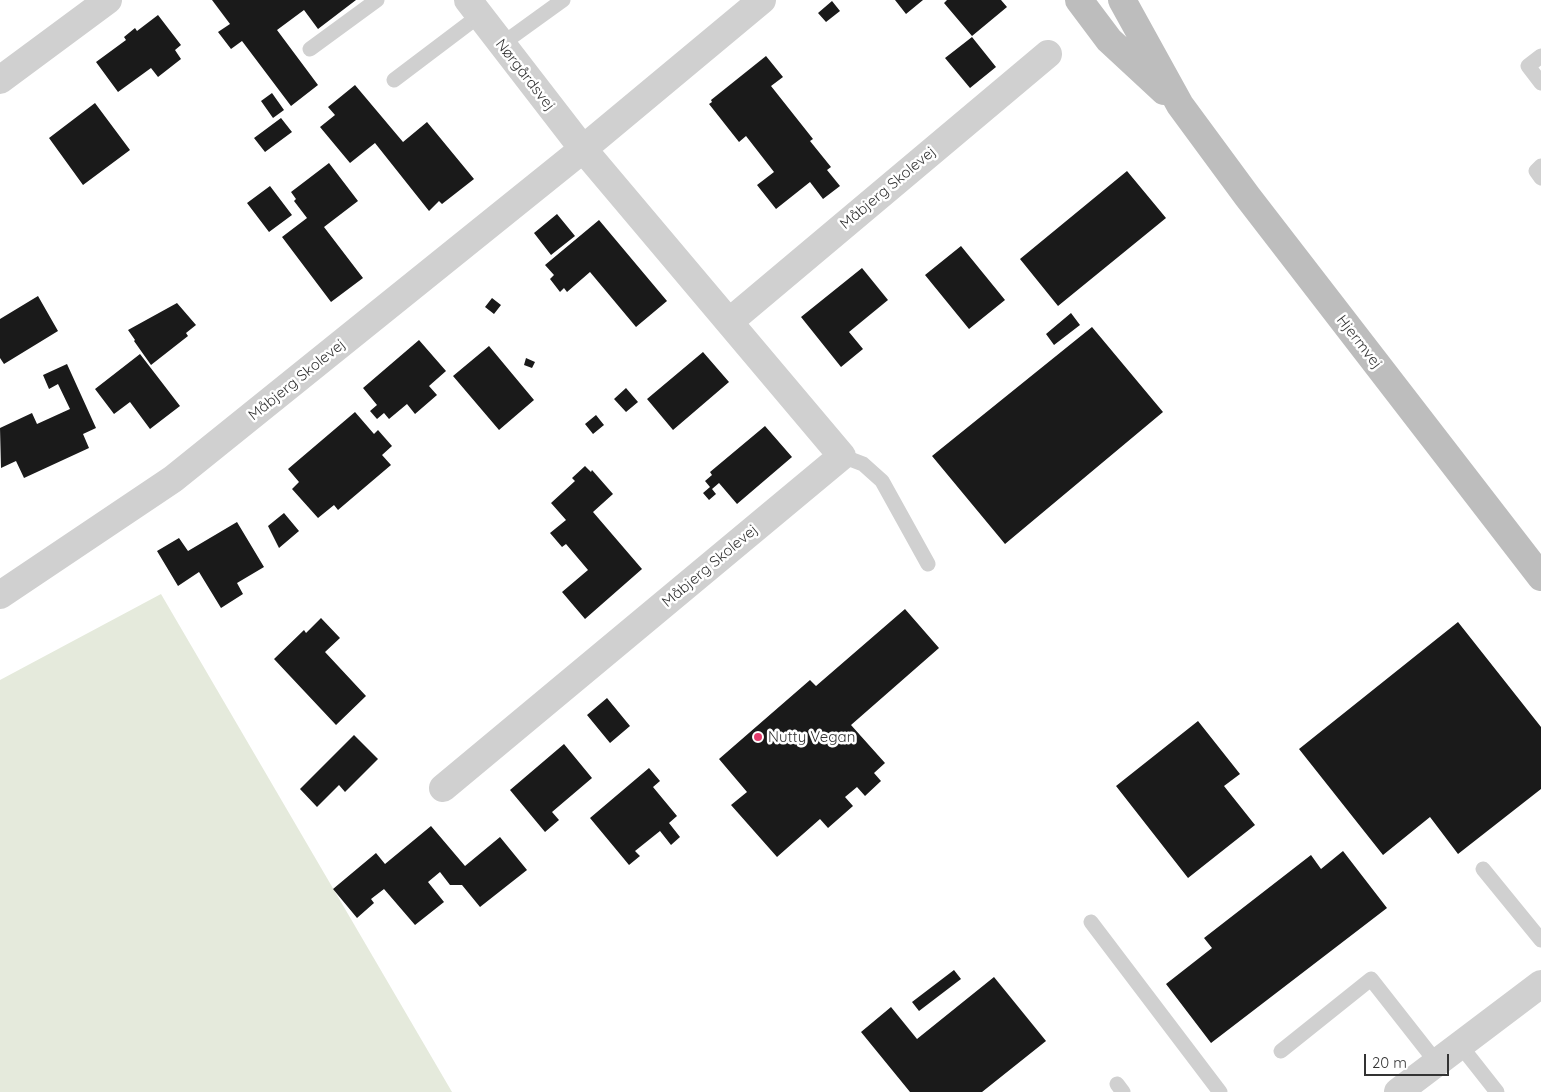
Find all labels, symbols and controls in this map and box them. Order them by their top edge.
street label: Nørgårdsvej [491,36,559,114]
street label: Måbjerg Skolevej [836,143,940,233]
street label: Hjermvej [1332,312,1386,372]
street label: Måbjerg Skolevej [245,335,349,425]
street label: Måbjerg Skolevej [658,521,762,611]
place label: Nutty Vegan [768,728,855,746]
marker: Nutty Vegan [752,731,764,743]
scale bar [1366,1044,1451,1076]
text: 20 m [1372,1053,1407,1072]

